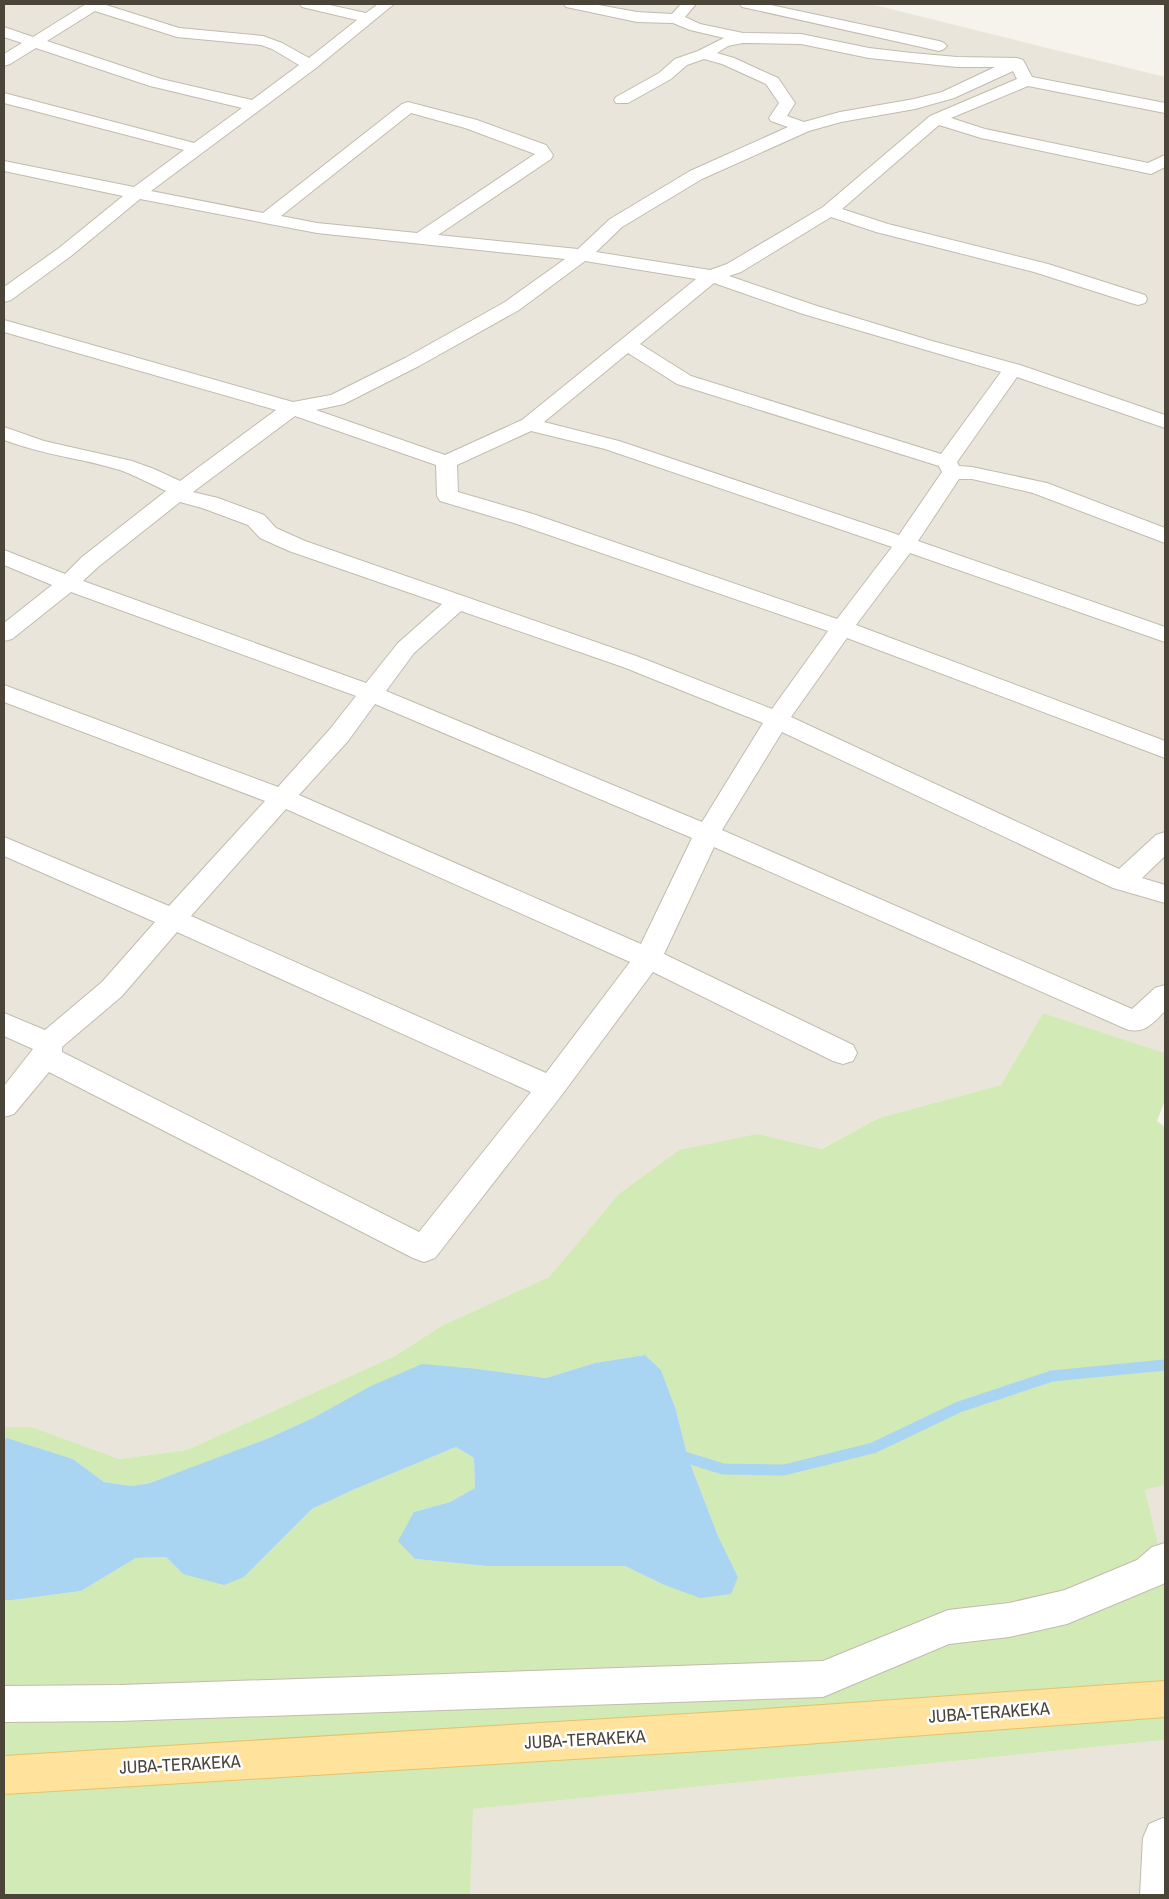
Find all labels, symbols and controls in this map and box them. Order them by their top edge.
street label: JUBA-TERAKEKA [928,1695,1051,1729]
street label: JUBA-TERAKEKA [524,1723,646,1755]
street label: JUBA-TERAKEKA [119,1748,241,1780]

